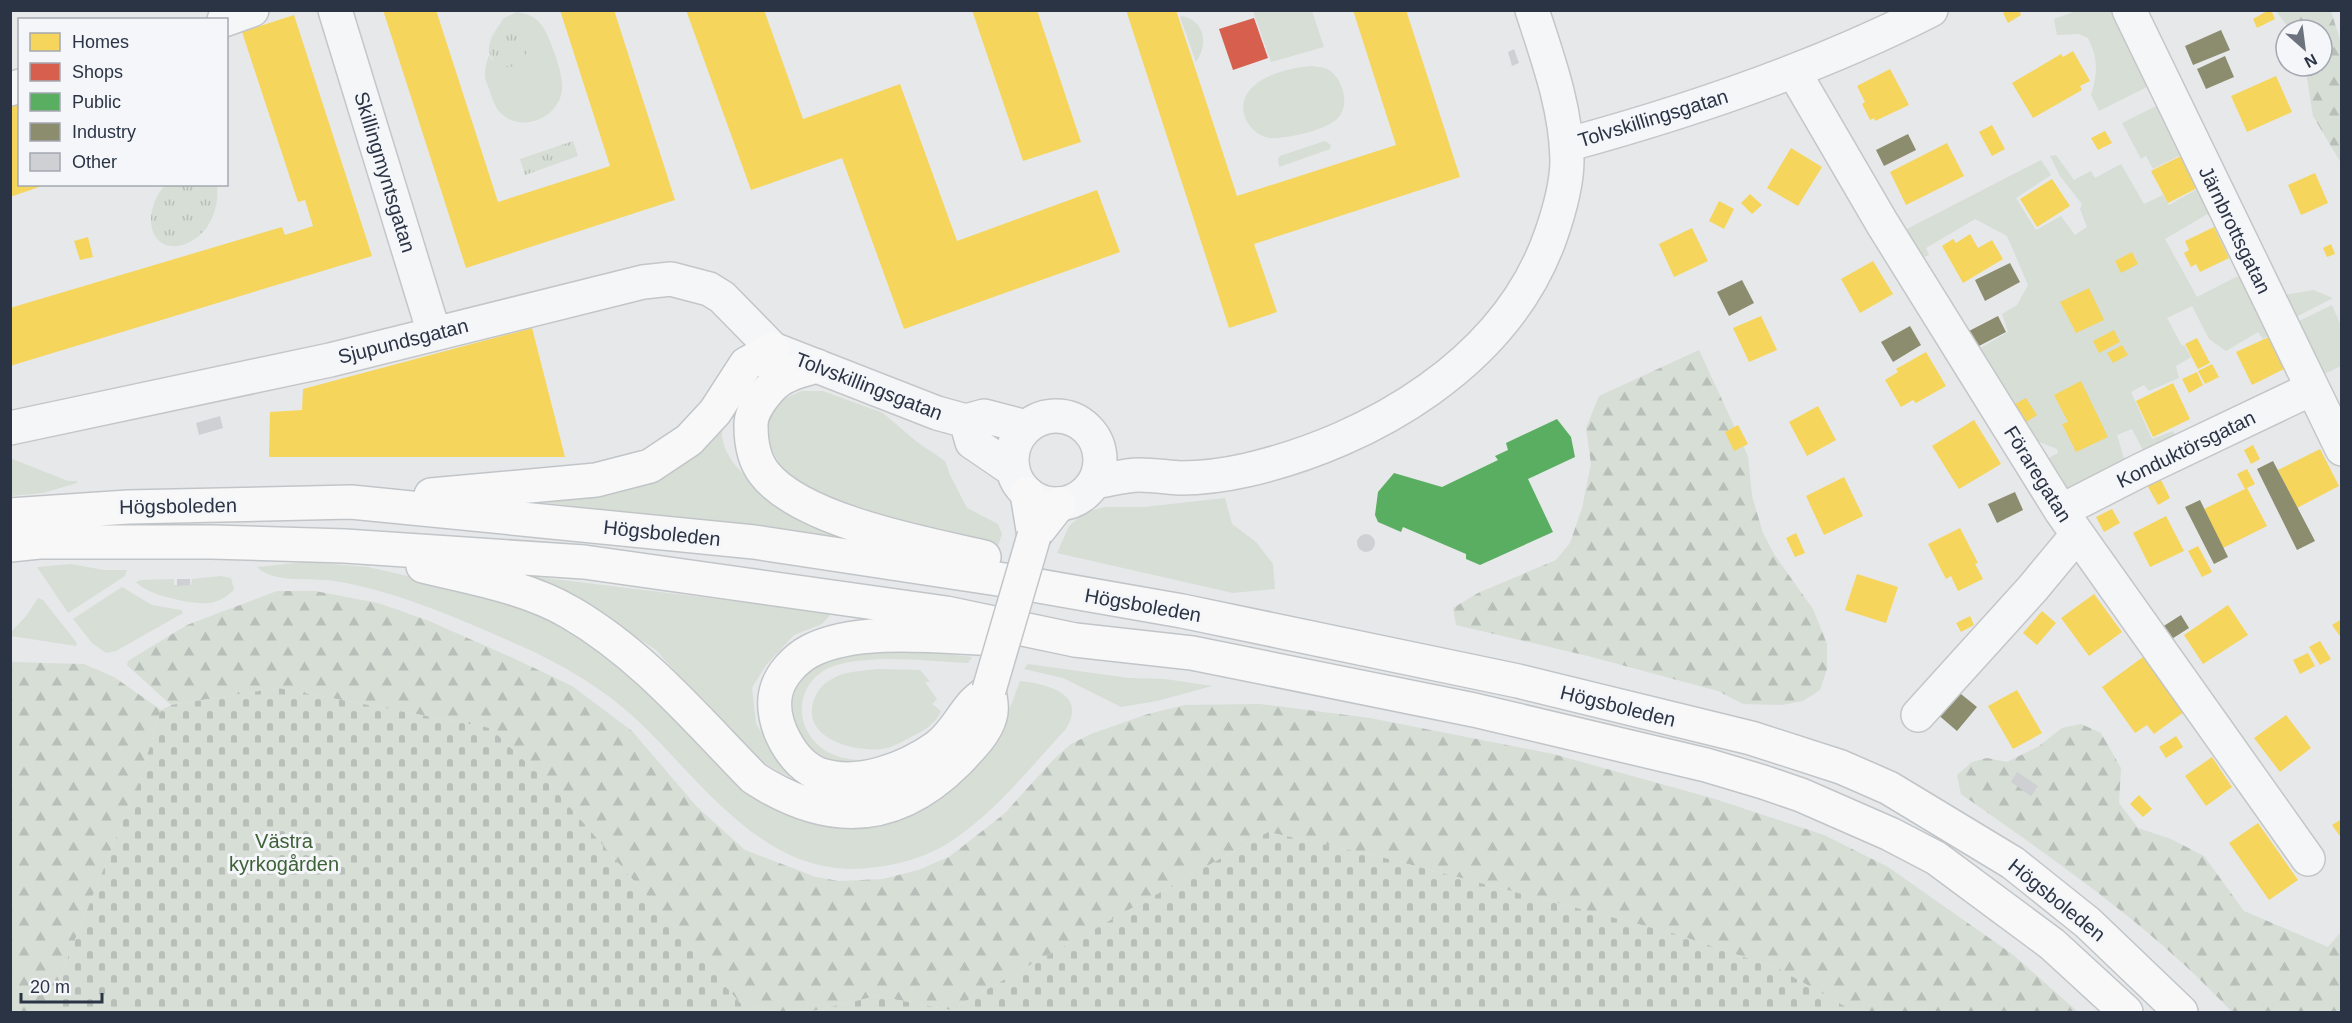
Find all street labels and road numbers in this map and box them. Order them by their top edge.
street label: Tolvskillingsgatan [1575,85,1731,151]
street label: Skillingmyntsgatan [350,89,420,255]
street label: Järnbrottsgatan [2195,163,2275,297]
street label: Sjupundsgatan [336,314,470,368]
street label: Tolvskillingsgatan [792,348,946,424]
street label: Konduktörsgatan [2113,406,2259,492]
street label: Föraregatan [2000,422,2076,526]
street label: Högsboleden [119,494,237,518]
street label: Högsboleden [602,516,722,550]
street label: Högsboleden [1083,584,1203,626]
street label: Högsboleden [1558,681,1678,731]
street label: Högsboleden [2004,854,2110,946]

